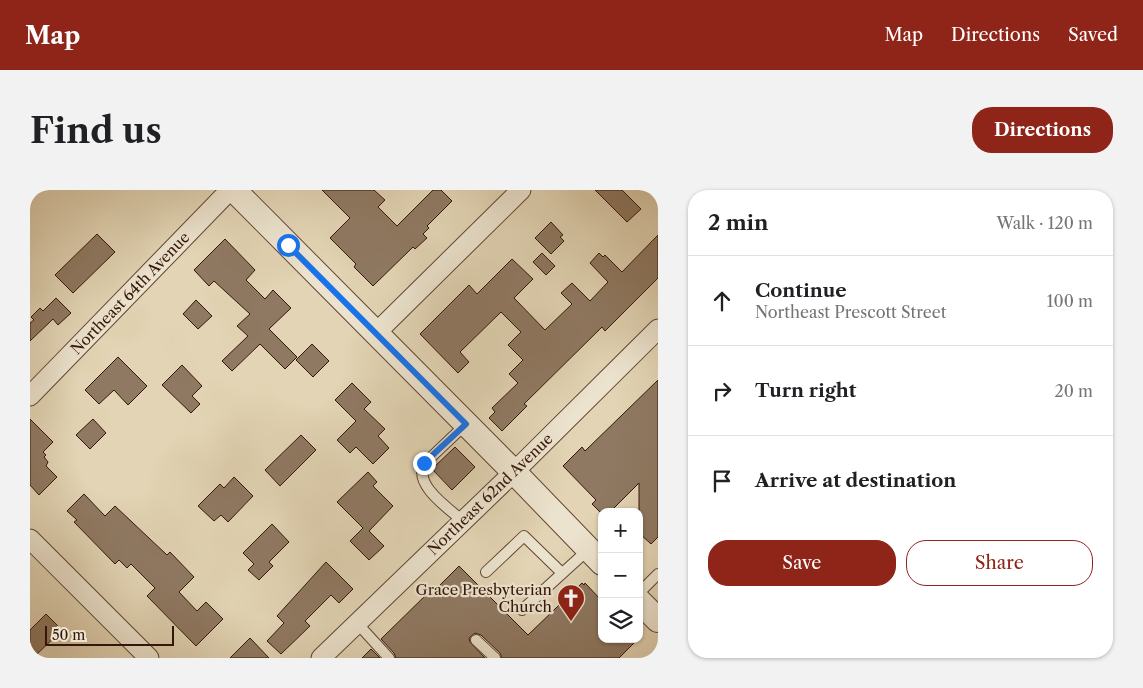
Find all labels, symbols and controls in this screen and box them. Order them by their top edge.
text: Map [25,21,80,50]
text: Map [884,24,923,46]
text: Directions [951,24,1040,46]
text: Saved [1068,24,1118,46]
button: Directions [972,107,1113,153]
text: Find us [30,109,162,152]
text: 2 min [708,210,768,235]
text: Walk · 120 m [997,213,1093,233]
street label: Northeast 64th Avenue [67,228,193,358]
route start [277,234,300,257]
text: Continue [755,279,847,302]
icon: ahead [708,287,736,315]
text: 100 m [1047,291,1093,311]
text: Northeast Prescott Street [755,302,946,322]
icon: right [708,377,736,405]
text: Turn right [755,379,856,402]
text: 20 m [1054,381,1093,401]
street label: Northeast 62nd Avenue [423,429,557,559]
route end [413,452,436,475]
icon: arrive [708,467,736,495]
text: Arrive at destination [755,469,956,492]
map controls [598,508,643,643]
button: + [598,508,643,553]
button: Save [708,540,896,586]
button: Share [906,540,1093,586]
button: − [598,553,643,598]
place label: Grace Presbyterian Church [416,580,553,616]
church icon: Grace Presbyterian Church [556,583,586,622]
button: layers [598,598,643,643]
scale bar [45,623,174,646]
text: 50 m [52,626,85,644]

